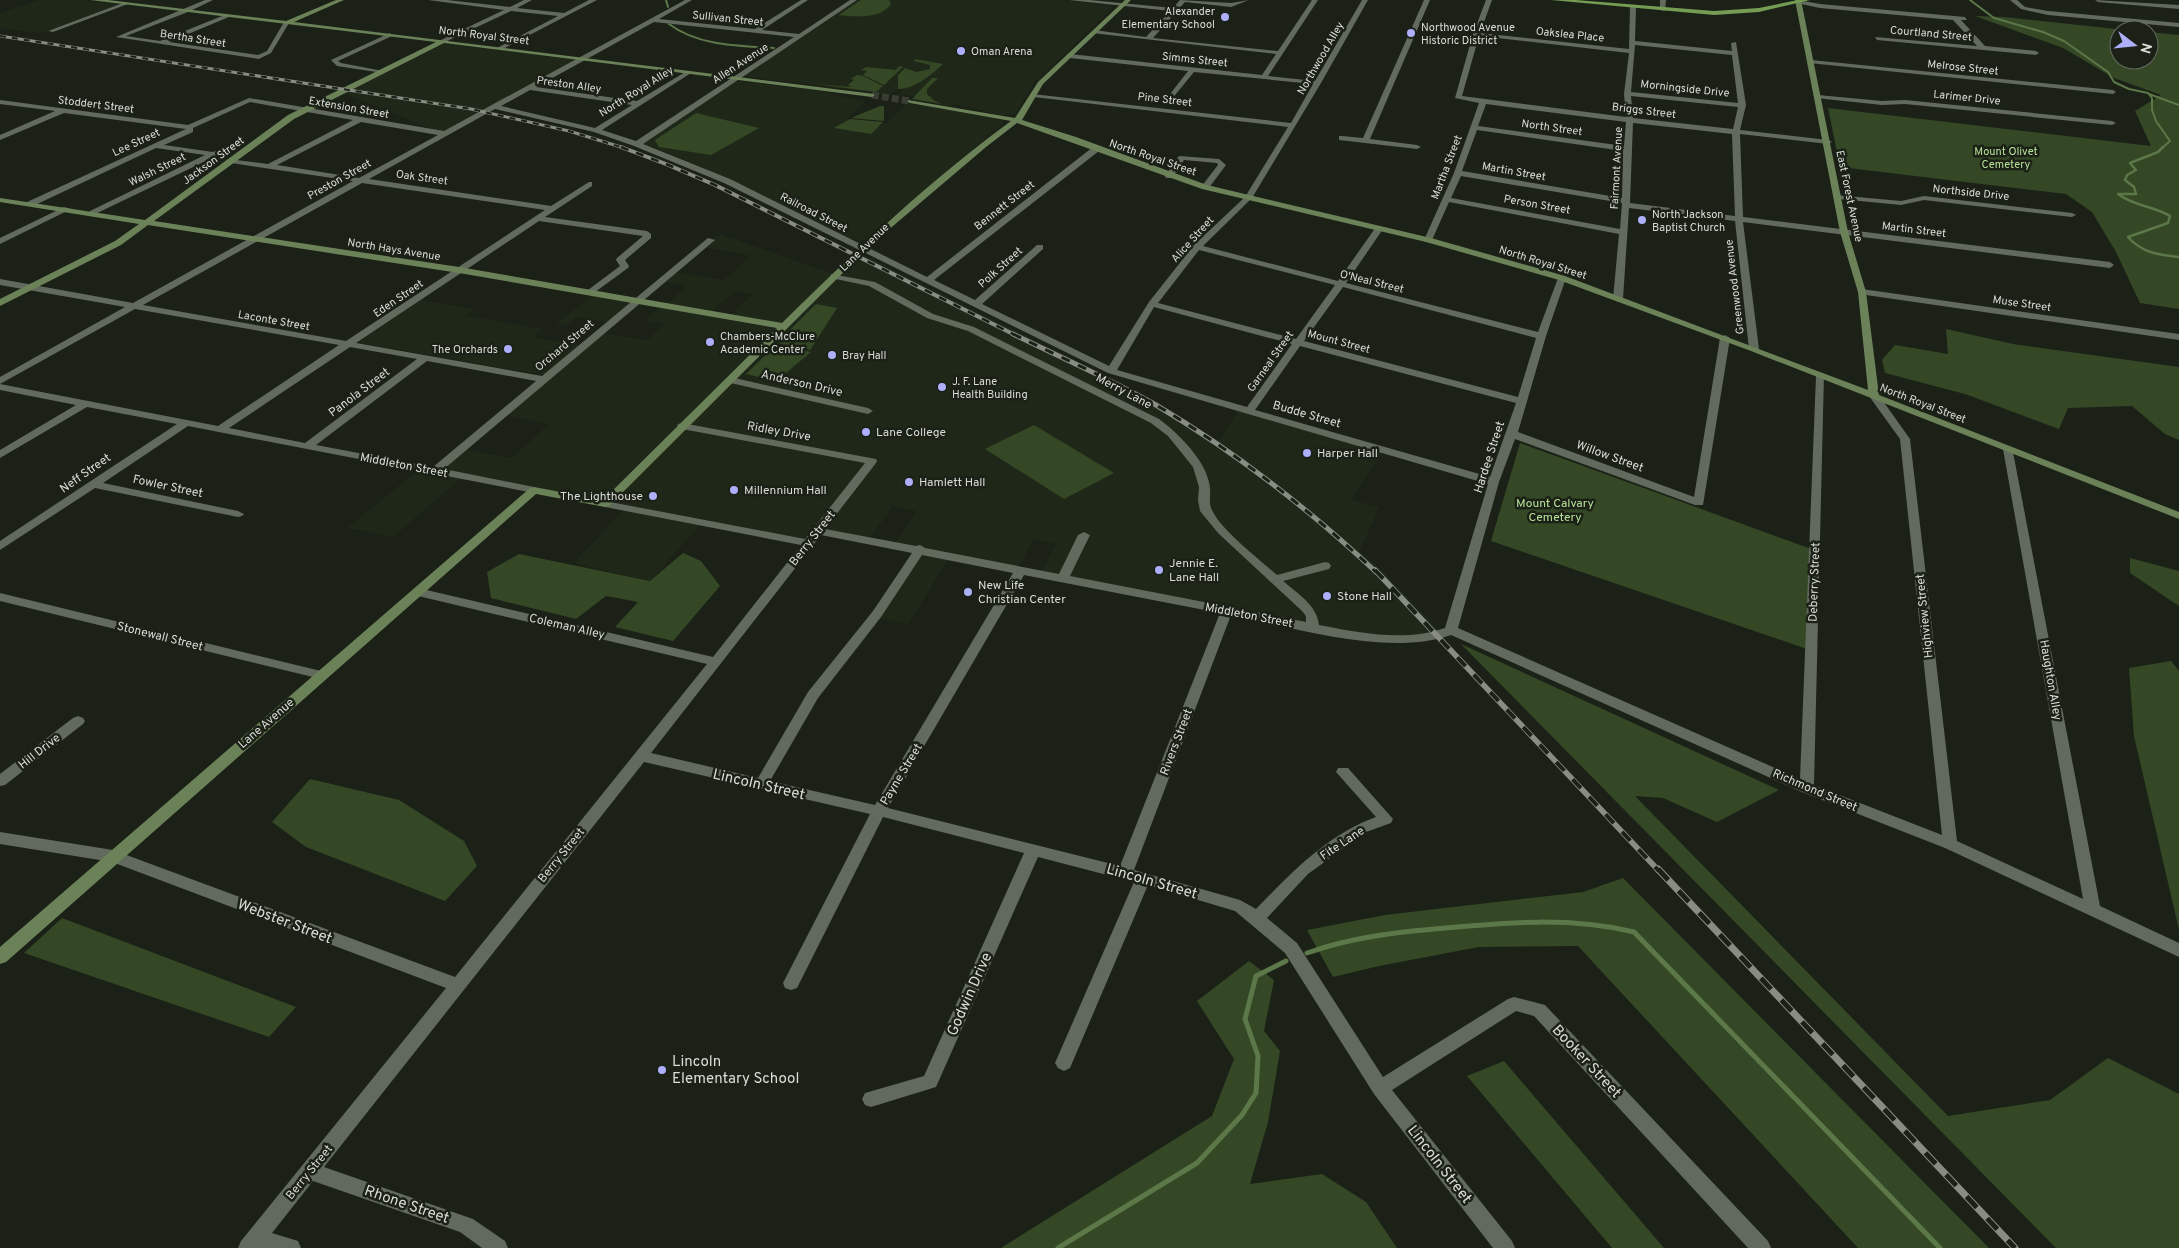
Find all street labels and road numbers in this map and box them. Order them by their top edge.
street label: Sullivan Street [691,8,764,30]
street label: Northwood Alley [1294,19,1347,97]
street label: North Royal Street [438,23,530,49]
street label: Courtland Street [1889,23,1972,45]
street label: Oakslea Place [1535,24,1605,46]
street label: Bertha Street [159,27,227,51]
street label: Allen Avenue [710,40,771,87]
street label: Simms Street [1161,50,1229,70]
street label: Melrose Street [1927,57,1999,79]
street label: North Royal Alley [597,63,677,120]
street label: Preston Alley [536,74,602,96]
street label: Morningside Drive [1640,77,1730,101]
street label: Larimer Drive [1933,88,2001,108]
street label: Pine Street [1137,90,1193,110]
street label: Stoddert Street [57,93,135,117]
street label: Extension Street [307,94,390,122]
street label: Briggs Street [1611,100,1677,122]
street label: North Street [1521,117,1583,139]
street label: Lee Street [110,126,163,160]
street label: Fairmont Avenue [1608,126,1626,210]
street label: Martha Street [1428,133,1466,201]
street label: Jackson Street [180,134,247,188]
street label: North Royal Street [1107,136,1198,179]
street label: East Forest Avenue [1832,149,1866,243]
street label: Walsh Street [127,150,188,190]
street label: Preston Street [305,157,374,203]
street label: Martin Street [1481,159,1547,184]
street label: Oak Street [395,167,449,189]
street label: Bennett Street [972,178,1038,234]
street label: Northside Drive [1932,182,2010,204]
street label: Railroad Street [777,190,850,236]
street label: Person Street [1502,192,1571,218]
street label: Alice Street [1168,214,1217,266]
street label: Martin Street [1881,219,1947,241]
street label: Lane Avenue [837,221,892,275]
street label: North Hays Avenue [346,236,441,264]
street label: Greenwood Avenue [1722,239,1748,335]
street label: North Royal Street [1497,243,1588,283]
street label: Polk Street [976,244,1026,291]
street label: O'Neal Street [1338,267,1405,297]
street label: Eden Street [371,277,426,321]
street label: Muse Street [1992,293,2052,315]
street label: Laconte Street [237,308,311,334]
street label: Orchard Street [532,317,597,375]
street label: Mount Street [1306,327,1372,357]
street label: Garneal Street [1245,328,1297,395]
street label: Panola Street [326,365,393,421]
street label: Anderson Drive [759,367,844,401]
street label: Merry Lane [1093,370,1154,413]
street label: North Royal Street [1878,381,1968,427]
street label: Budde Street [1271,398,1343,432]
street label: Ridley Drive [746,418,812,445]
street label: Hardee Street [1471,419,1509,495]
street label: Willow Street [1574,437,1645,477]
street label: Neff Street [57,450,114,497]
street label: Middleton Street [358,450,449,482]
street label: Fowler Street [131,472,204,502]
street label: Berry Street [786,508,839,570]
street label: Deberry Street [1806,542,1824,622]
street label: Highview Street [1913,573,1937,659]
street label: Middleton Street [1203,600,1294,632]
street label: Coleman Alley [527,611,606,643]
street label: Stonewall Street [115,619,205,655]
street label: Haughton Alley [2035,639,2065,722]
street label: Lane Avenue [235,695,298,752]
street label: Rivers Street [1157,707,1197,778]
street label: Hill Drive [15,730,64,773]
street label: Payne Street [877,741,927,808]
street label: Lincoln Street [711,766,807,805]
street label: Richmond Street [1770,766,1859,816]
street label: Fite Lane [1317,823,1368,864]
street label: Berry Street [535,825,589,886]
street label: Lincoln Street [1104,860,1199,905]
street label: Webster Street [234,896,335,949]
street label: Godwin Drive [944,950,997,1039]
street label: Booker Street [1547,1021,1625,1103]
street label: Lincoln Street [1402,1122,1475,1208]
street label: Berry Street [283,1142,337,1203]
street label: Rhone Street [362,1182,451,1229]

